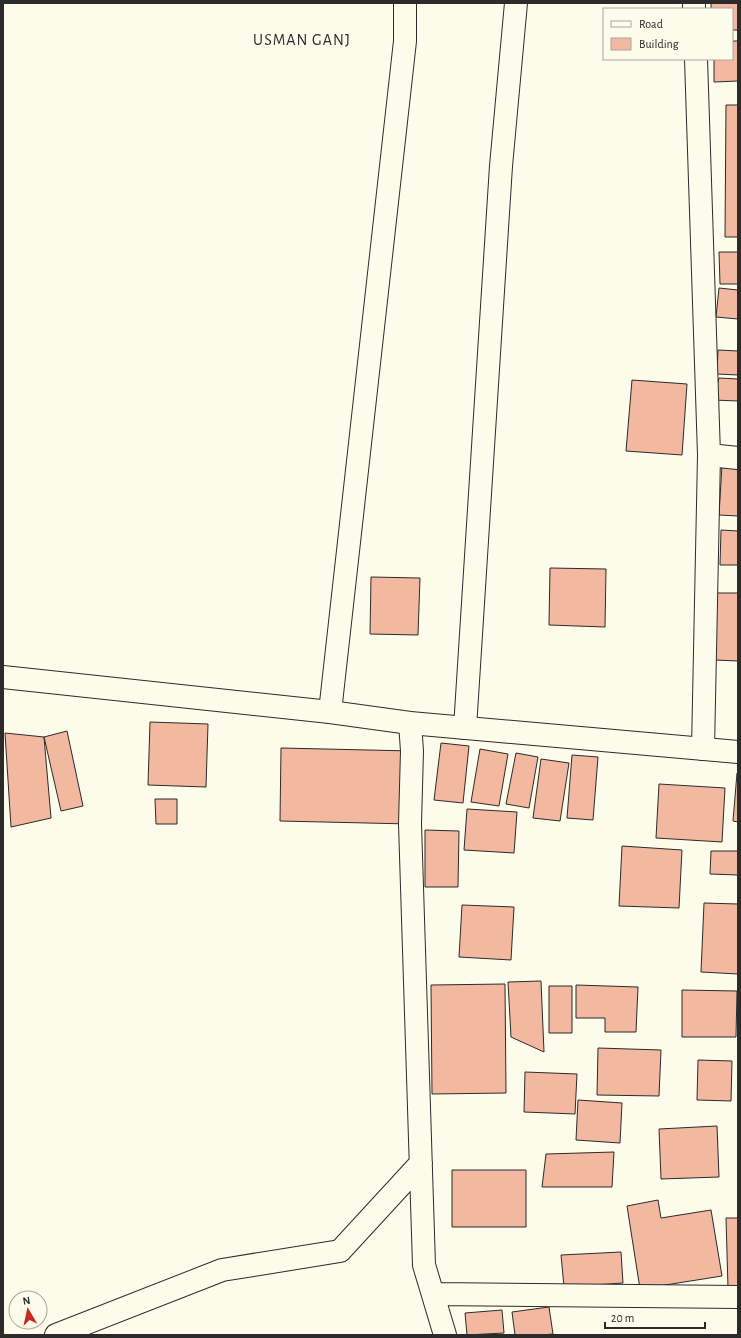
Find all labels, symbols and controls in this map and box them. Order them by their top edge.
legend [603,8,733,60]
text: Road [639,18,663,30]
district label: USMAN GANJ [253,32,351,48]
text: Building [639,38,679,50]
north arrow [8,1290,48,1330]
text: N [22,1295,31,1307]
scale bar [605,1304,705,1330]
text: 20 m [611,1312,634,1324]

